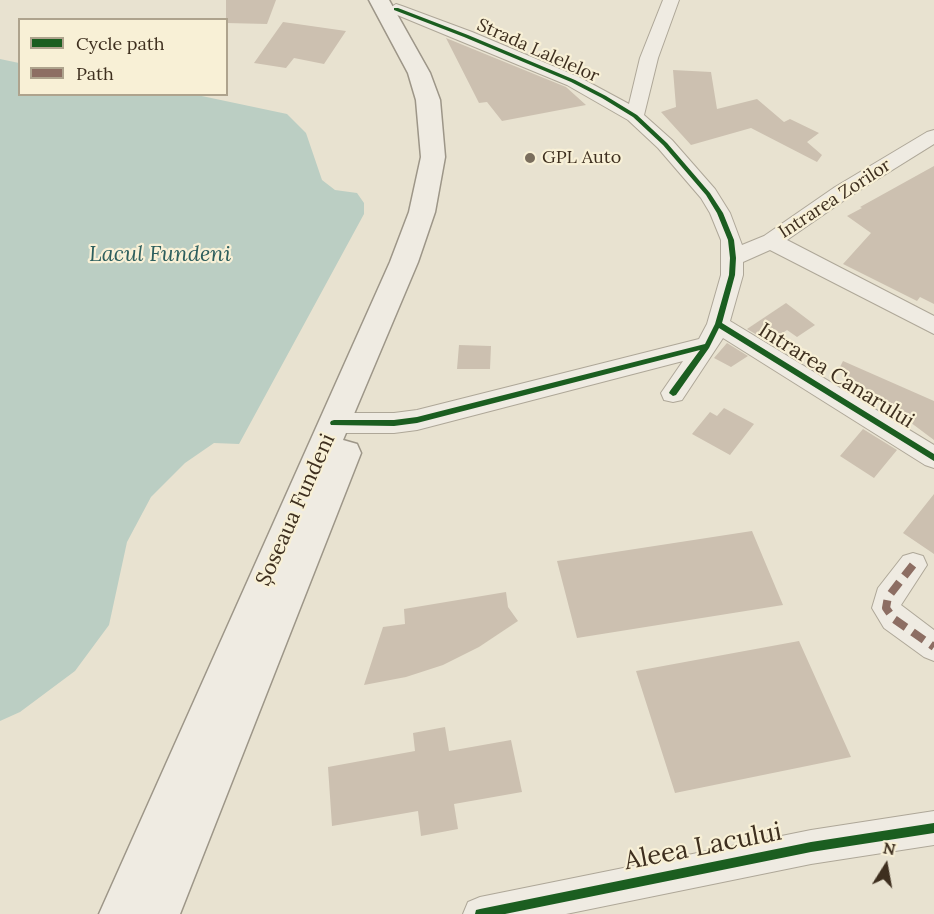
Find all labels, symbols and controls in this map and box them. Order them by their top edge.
street label: Strada Lalelelor [474,14,602,88]
legend [18,18,228,96]
text: Cycle path [76,32,165,55]
text: Path [76,62,114,85]
place label: GPL Auto [542,147,621,169]
marker: GPL Auto [523,151,537,165]
street label: Intrarea Zorilor [775,155,895,243]
water label: Lacul Fundeni [89,242,231,268]
street label: Intrarea Canarului [753,318,919,434]
street label: Șoseaua Fundeni [251,430,341,590]
street label: Aleea Lacului [622,816,784,878]
north arrow [856,836,916,896]
text: N [881,837,897,859]

